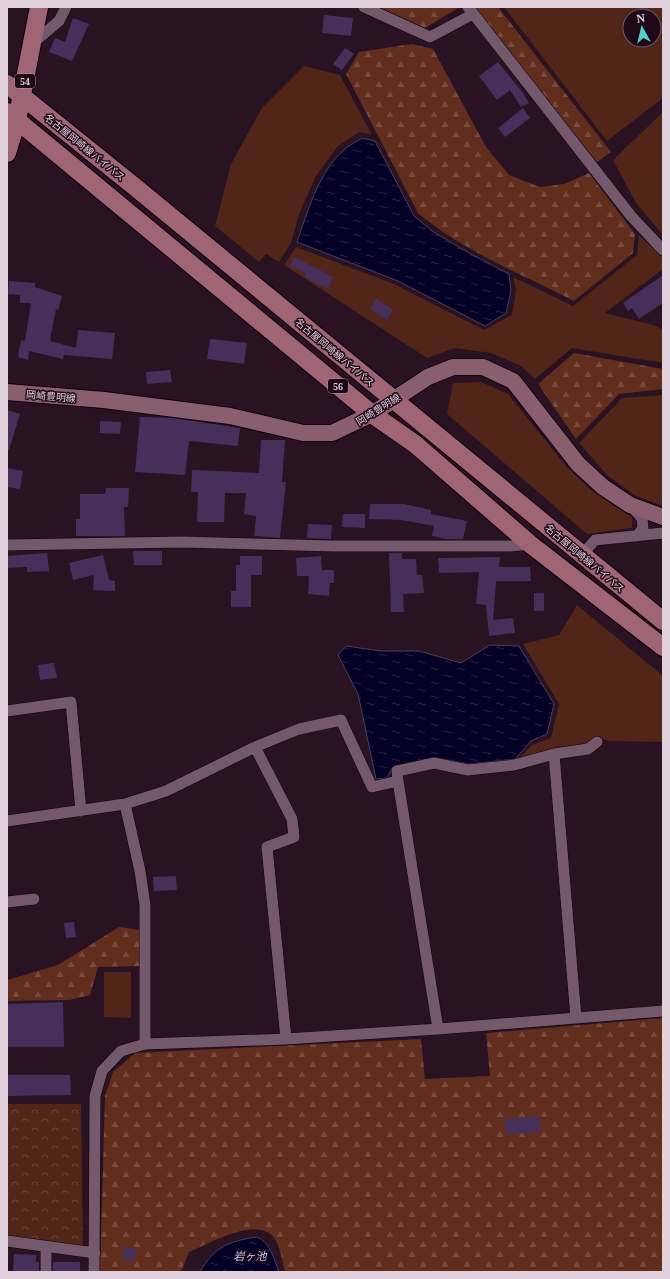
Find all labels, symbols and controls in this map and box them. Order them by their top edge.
north arrow [622,8,662,48]
text: N [635,10,646,26]
road number: 54 [15,74,35,88]
street label: 名古屋岡崎線バイパス [42,110,128,184]
street label: 名古屋岡崎線バイパス [292,315,378,389]
road number: 56 [328,379,348,393]
street label: 岡崎豊明線 [25,387,77,405]
street label: 岡崎豊明線 [353,390,403,428]
street label: 名古屋岡崎線バイパス [542,521,628,595]
water label: 岩ヶ池 [234,1248,267,1263]

